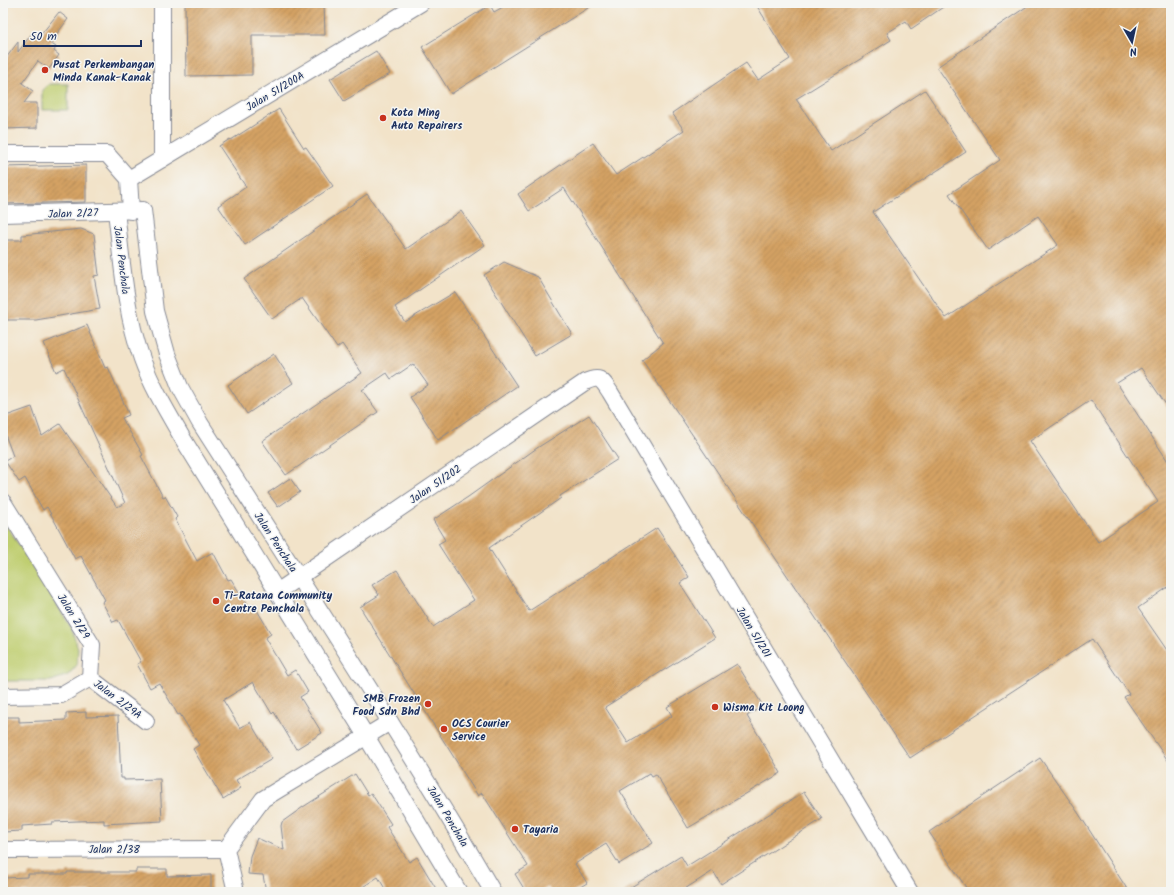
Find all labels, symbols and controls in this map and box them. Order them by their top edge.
scale bar [24,22,141,48]
north arrow [1112,22,1152,62]
text: 50 m [30,27,57,46]
text: N [1129,41,1138,60]
place label: Pusat Perkembangan Minda Kanak-Kanak [53,56,154,87]
marker: Pusat Perkembangan Minda Kanak-Kanak [40,65,50,75]
street label: Jalan 51/200A [243,67,309,117]
place label: Kota Ming Auto Repairers [391,104,463,135]
marker: Kota Ming Auto Repairers [378,113,388,123]
street label: Jalan 2/27 [48,204,99,224]
street label: Jalan Penchala [108,225,134,295]
street label: Jalan 51/202 [406,461,465,509]
street label: Jalan Penchala [249,509,302,576]
place label: Ti-Ratana Community Centre Penchala [224,587,332,618]
street label: Jalan 2/29 [52,590,94,643]
marker: Ti-Ratana Community Centre Penchala [211,596,221,606]
street label: Jalan 51/201 [731,603,776,662]
street label: Jalan 2/29A [89,675,146,724]
place label: SMB Frozen Food Sdn Bhd [353,690,421,721]
marker: SMB Frozen Food Sdn Bhd [423,699,433,709]
place label: Wisma Kit Loong [723,699,805,717]
marker: Wisma Kit Loong [710,702,720,712]
place label: OCS Courier Service [452,715,510,746]
marker: OCS Courier Service [439,724,449,734]
street label: Jalan Penchala [422,782,473,851]
place label: Tayaria [523,821,559,839]
marker: Tayaria [510,824,520,834]
street label: Jalan 2/38 [88,841,140,859]

